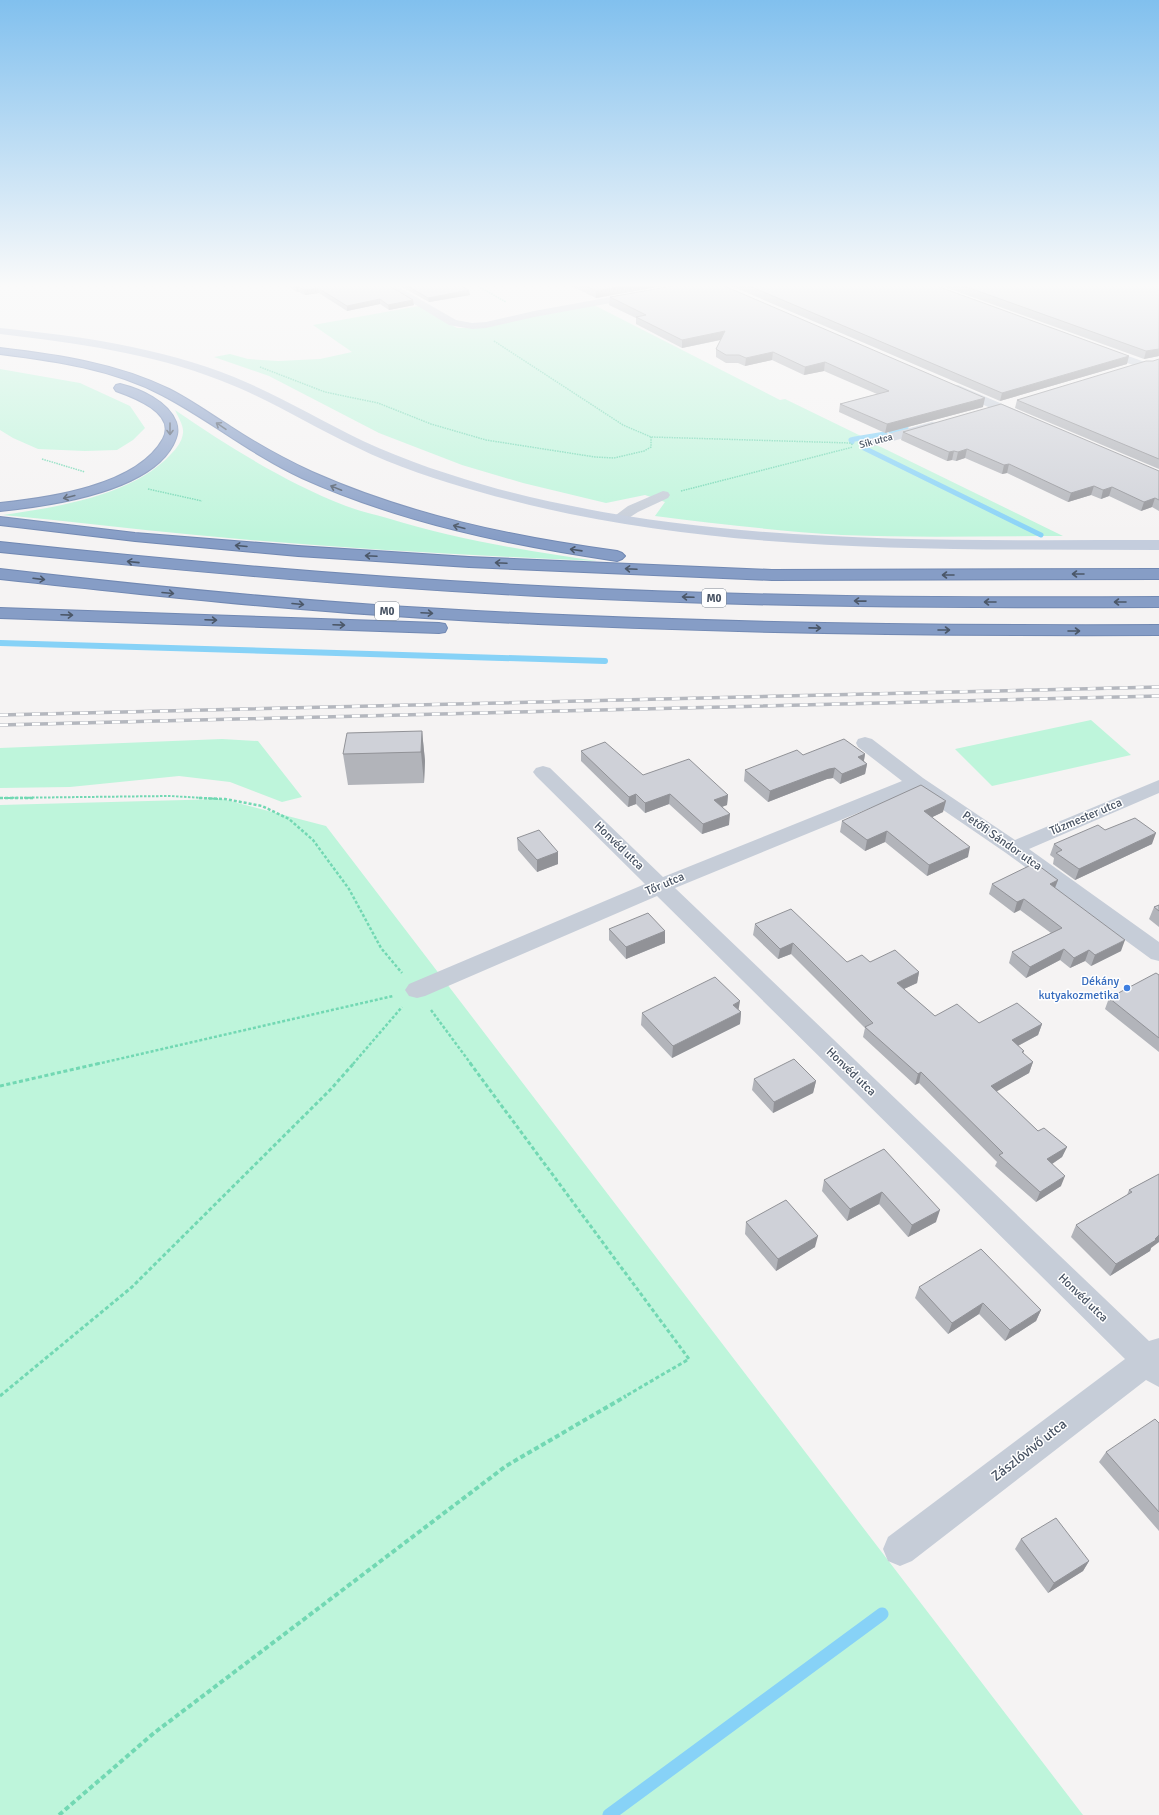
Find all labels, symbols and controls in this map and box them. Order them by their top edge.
one-way arrow [166,422,174,435]
one-way arrow [216,422,227,430]
street label: Sík utca [858,431,894,451]
one-way arrow [330,483,342,491]
one-way arrow [63,493,76,501]
one-way arrow [453,523,466,530]
one-way arrow [235,543,248,550]
one-way arrow [570,546,583,554]
one-way arrow [365,552,378,559]
one-way arrow [127,558,140,565]
one-way arrow [495,559,508,567]
one-way arrow [625,565,638,572]
one-way arrow [1072,570,1085,578]
one-way arrow [942,571,955,579]
one-way arrow [32,575,45,583]
one-way arrow [161,589,174,596]
road number: M0 [702,589,726,607]
one-way arrow [682,593,695,601]
one-way arrow [854,597,867,605]
one-way arrow [984,598,997,606]
one-way arrow [1114,598,1127,606]
one-way arrow [291,600,304,607]
road number: M0 [375,602,399,620]
one-way arrow [420,609,433,617]
one-way arrow [60,611,73,619]
one-way arrow [204,616,217,624]
one-way arrow [332,621,345,629]
one-way arrow [808,624,821,632]
one-way arrow [937,626,950,634]
one-way arrow [1067,627,1080,634]
street label: Tűzmester utca [1048,795,1124,839]
street label: Petőfi Sándor utca [959,808,1045,874]
street label: Honvéd utca [591,819,647,873]
street label: Tőr utca [643,869,687,899]
place label: Dékány kutyakozmetika [1038,974,1119,1003]
marker: Dékány kutyakozmetika [1122,983,1132,993]
street label: Honvéd utca [823,1045,879,1099]
street label: Honvéd utca [1055,1271,1111,1325]
street label: Zászlóvivő utca [988,1415,1070,1485]

